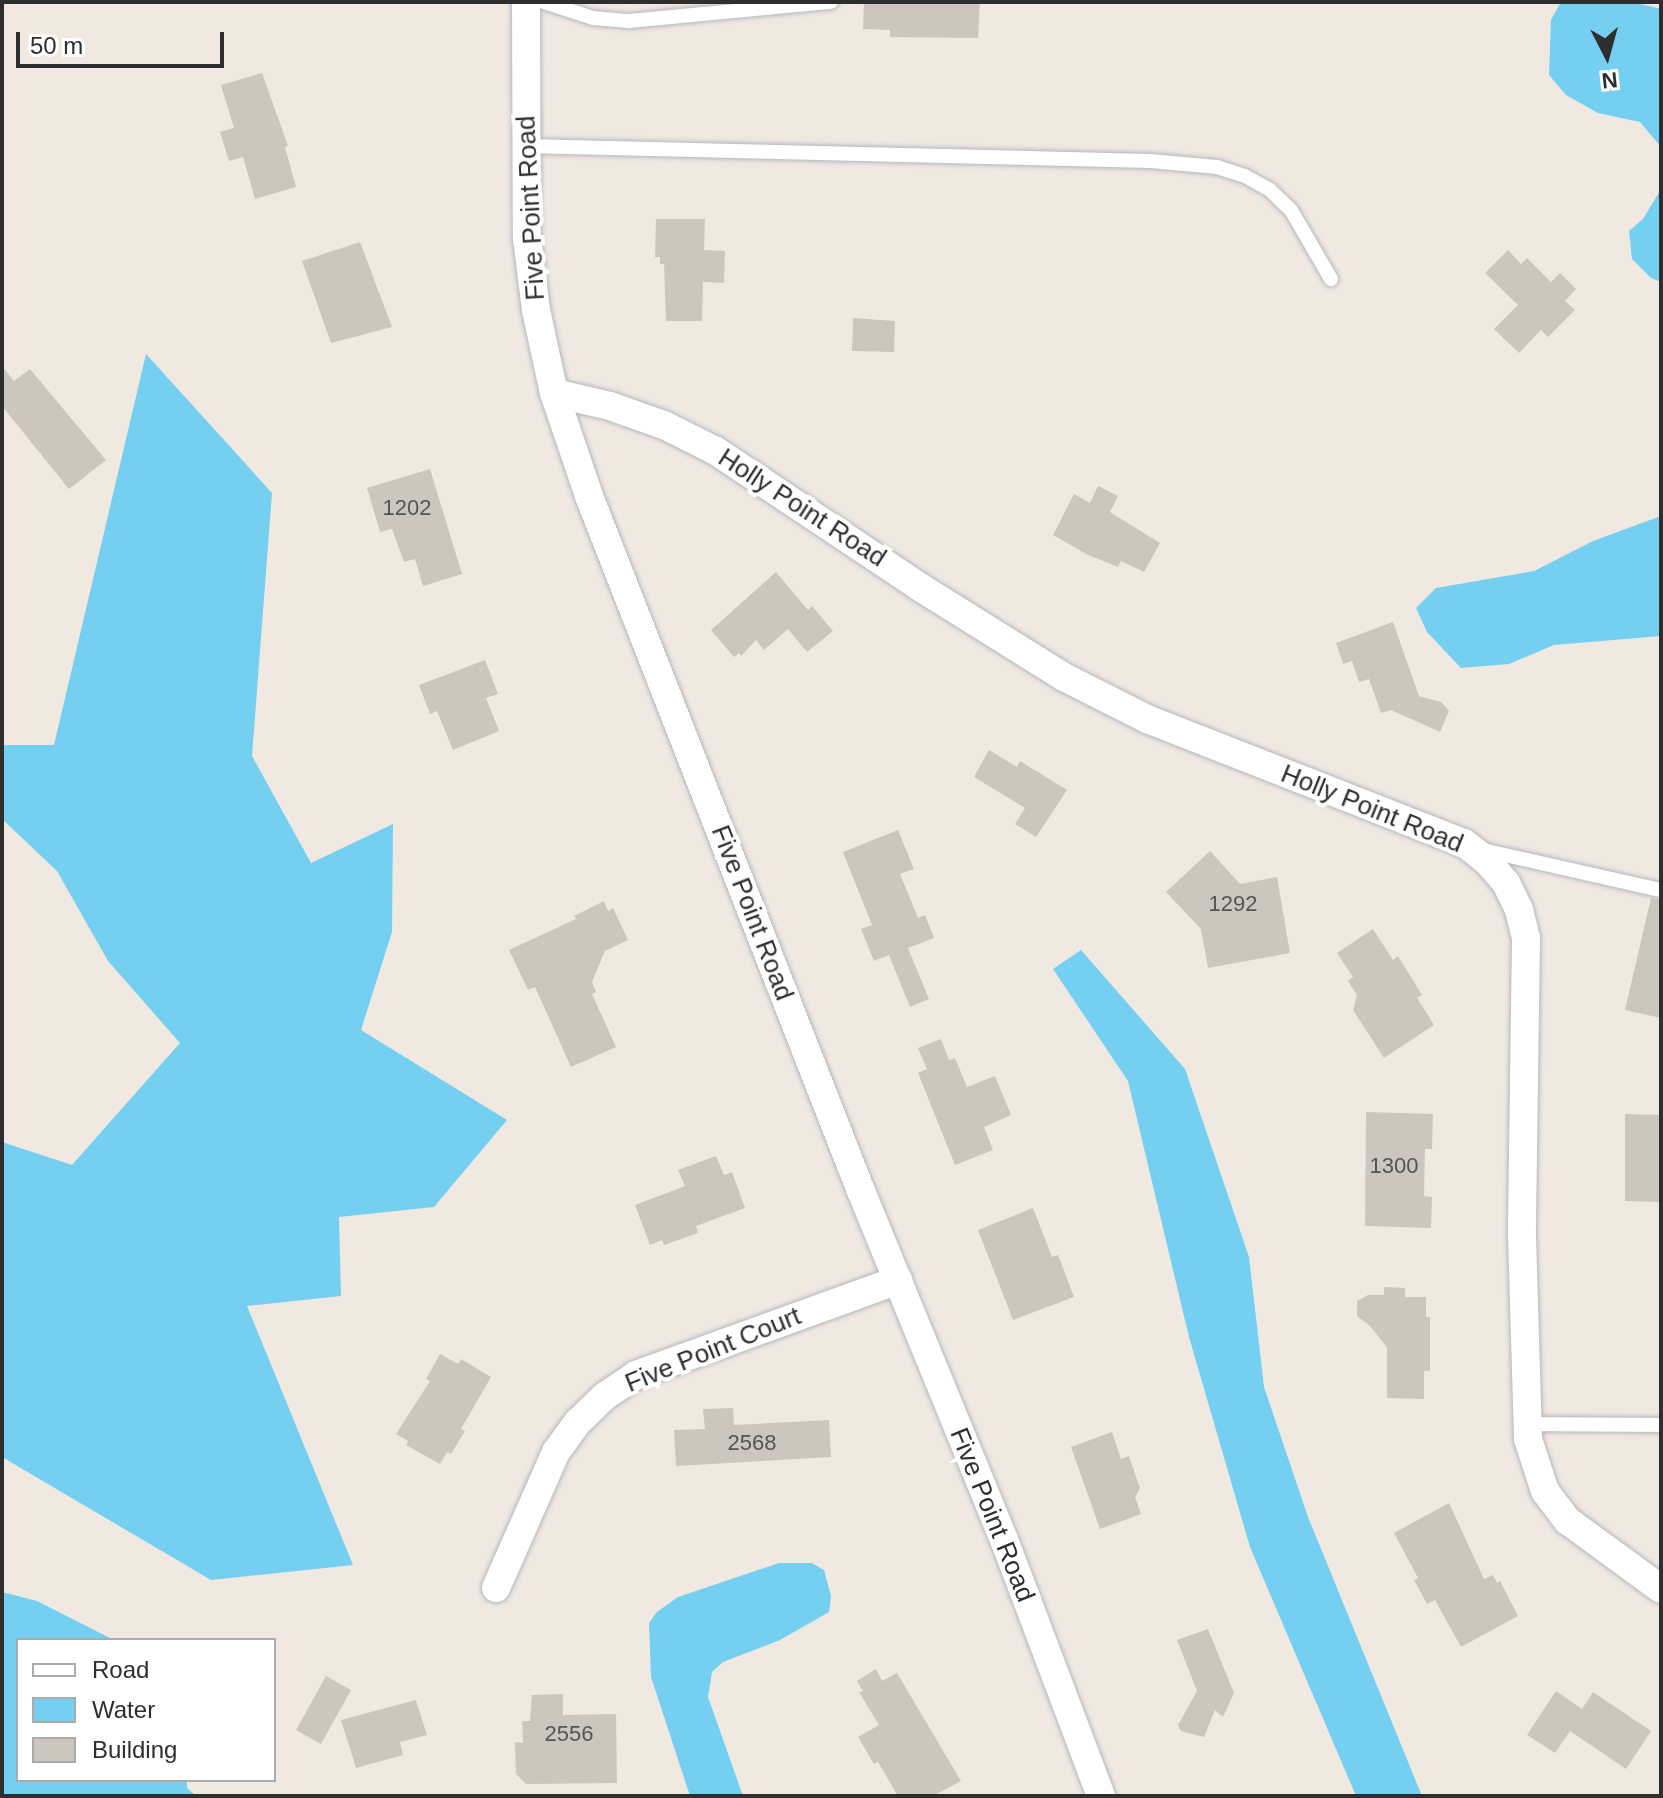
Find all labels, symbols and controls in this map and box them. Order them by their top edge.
scale bar [20,16,228,66]
north arrow [1567,16,1647,96]
text: 50 m [30,32,83,59]
text: N [1600,67,1619,94]
street label: Five Point Road [511,115,551,301]
street label: Holly Point Road [712,442,892,574]
house number: 1202 [383,495,431,521]
street label: Holly Point Road [1276,758,1468,860]
street label: Five Point Road [704,821,800,1005]
house number: 1292 [1209,891,1257,917]
house number: 1300 [1370,1153,1418,1179]
street label: Five Point Court [621,1301,805,1399]
street label: Five Point Road [943,1423,1041,1607]
house number: 2568 [728,1430,776,1456]
legend [16,1638,276,1782]
text: Road [92,1656,149,1683]
text: Water [92,1696,155,1723]
house number: 2556 [545,1721,593,1747]
text: Building [92,1736,177,1763]

